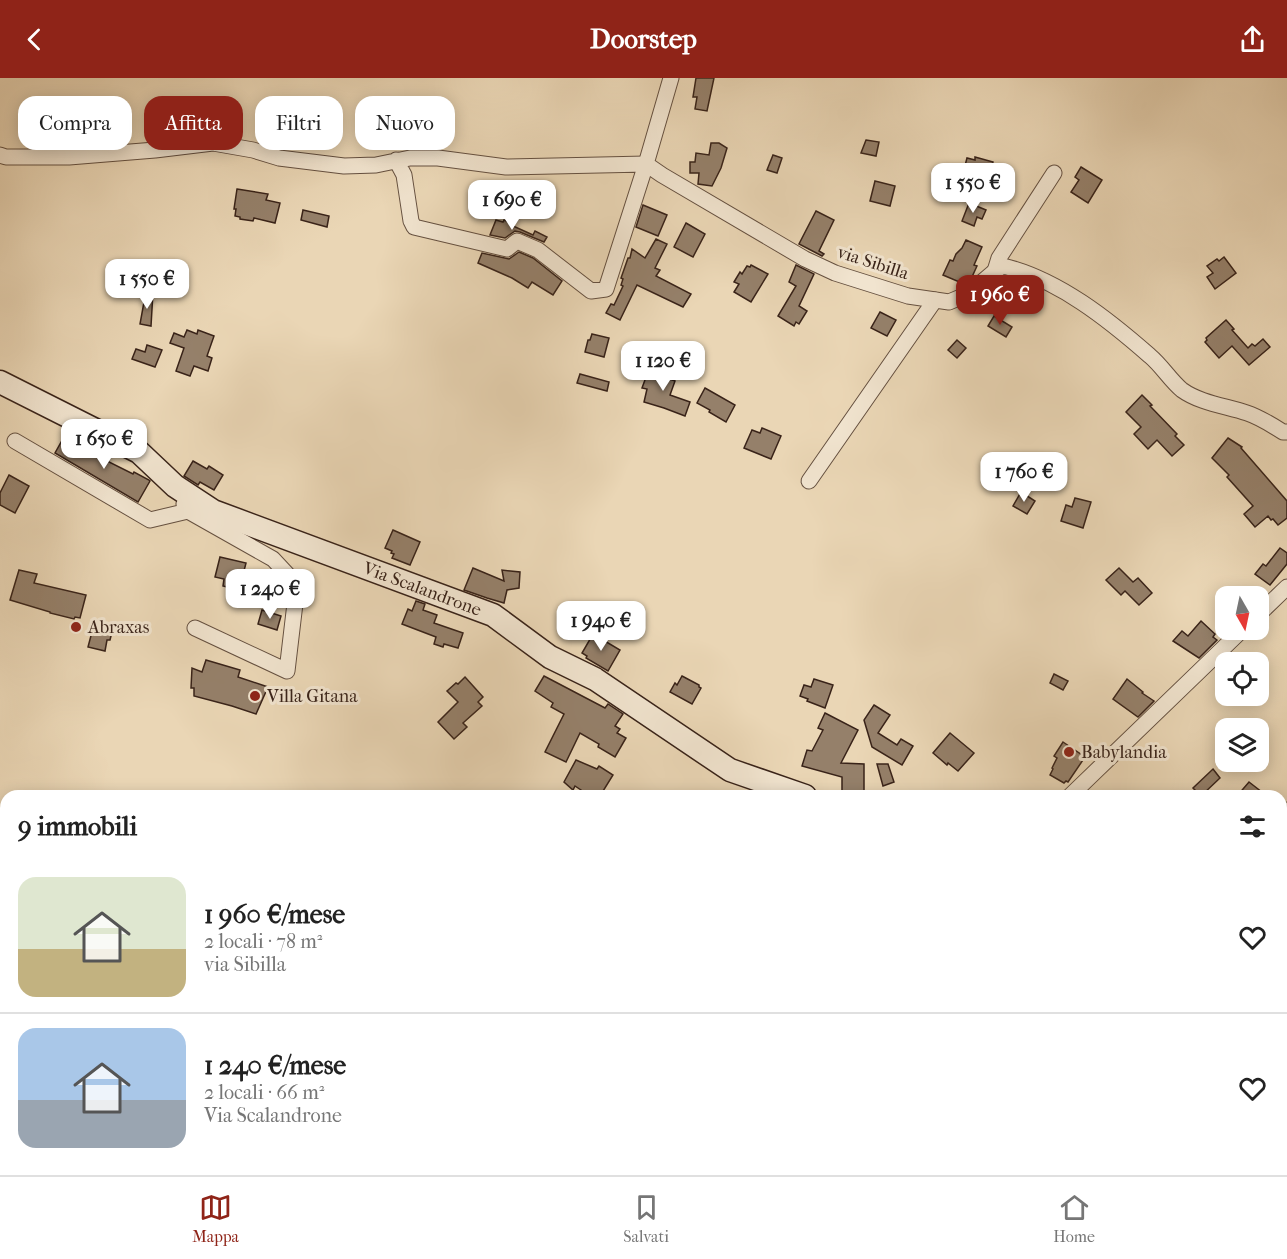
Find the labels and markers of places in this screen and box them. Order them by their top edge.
pin: 1 550 € [918,163,1028,214]
pin: 1 690 € [457,180,567,231]
pin: 1 550 € [92,259,202,310]
pin: 1 960 € [945,275,1055,326]
pin: 1 120 € [608,341,718,392]
pin: 1 650 € [49,419,159,470]
pin: 1 760 € [969,452,1079,503]
pin: 1 240 € [215,569,325,620]
pin: 1 940 € [546,601,656,652]
place label: Abraxas [87,617,150,638]
marker: Abraxas [69,620,83,634]
place label: Villa Gitana [266,686,358,707]
marker: Villa Gitana [248,689,262,703]
place label: Babylandia [1081,742,1167,763]
marker: Babylandia [1062,745,1076,759]

